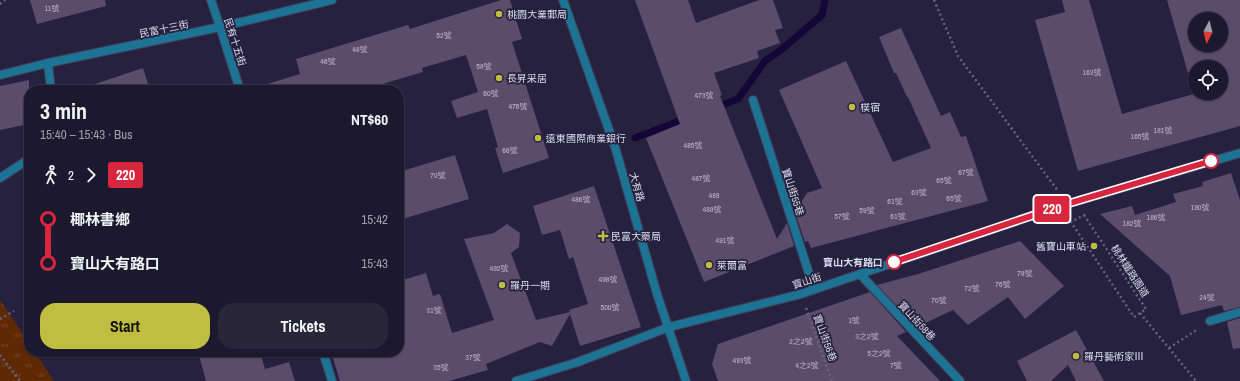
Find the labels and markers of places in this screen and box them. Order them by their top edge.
place label: 桃園大業郵局 [507,8,567,21]
marker: 桃園大業郵局 [494,9,504,19]
place label: 長昇采居 [507,72,547,85]
marker: 長昇采居 [494,73,504,83]
place label: 樸宿 [860,101,880,114]
marker: 樸宿 [847,102,857,112]
place label: 遠東國際商業銀行 [546,132,626,145]
marker: 遠東國際商業銀行 [533,133,543,143]
unlabelled marker [1203,153,1219,169]
place label: 民富大藥局 [611,230,661,243]
marker: 民富大藥局 [598,231,608,241]
place label: 舊寶山車站 [1036,240,1086,253]
marker: 舊寶山車站 [1089,241,1099,251]
marker: 寶山大有路口 [886,254,902,270]
place label: 寶山大有路口 [823,256,883,269]
place label: 萊爾富 [717,259,747,272]
marker: 萊爾富 [704,260,714,270]
place label: 羅丹一期 [510,279,550,292]
marker: 羅丹一期 [497,280,507,290]
place label: 羅丹藝術家Ⅲ [1084,350,1144,363]
marker: 羅丹藝術家Ⅲ [1071,351,1081,361]

